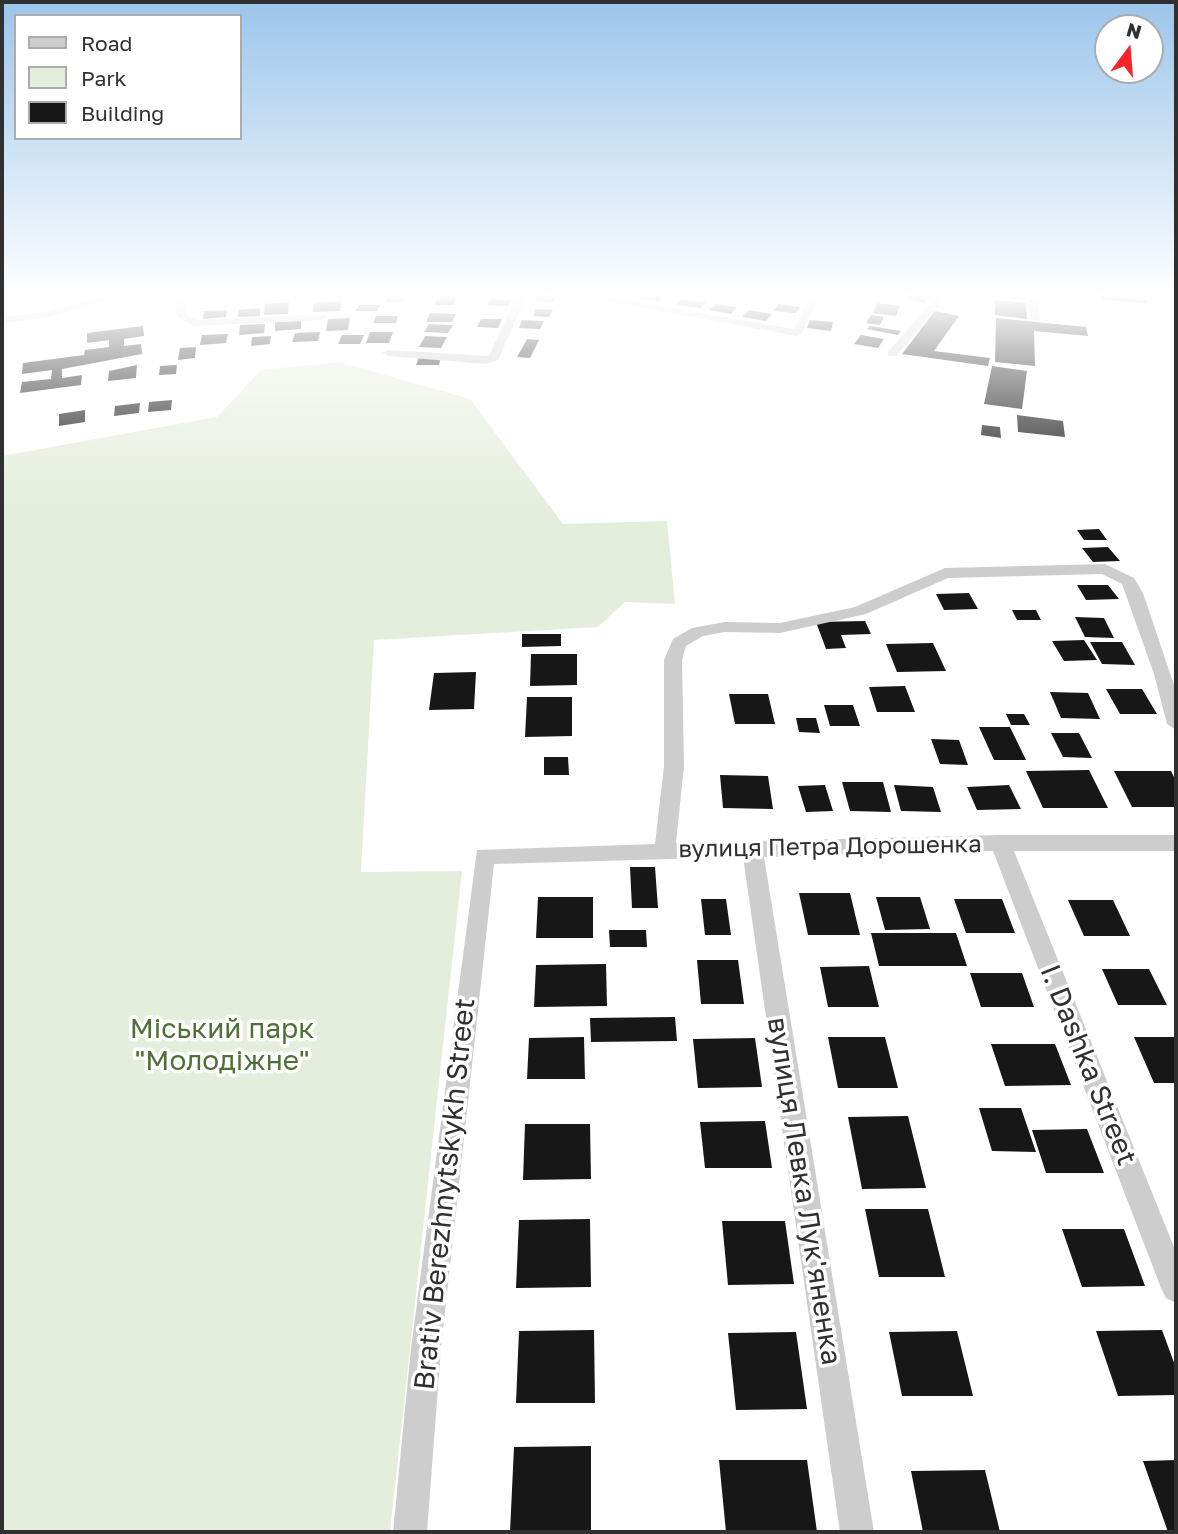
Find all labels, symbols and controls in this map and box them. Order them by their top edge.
legend [14,14,242,140]
north arrow [1094,14,1164,84]
text: N [1124,17,1144,43]
text: Road [81,30,132,56]
text: Park [81,65,126,91]
text: Building [81,100,164,126]
street label: вулиця Петра Дорошенка [678,830,982,864]
street label: I. Dashka Street [1033,960,1143,1170]
street label: Brativ Berezhnytskykh Street [408,997,482,1391]
park label: Міський парк "Молодіжне" [130,1012,314,1078]
street label: вулиця Левка Лук'яненка [760,1015,848,1367]

